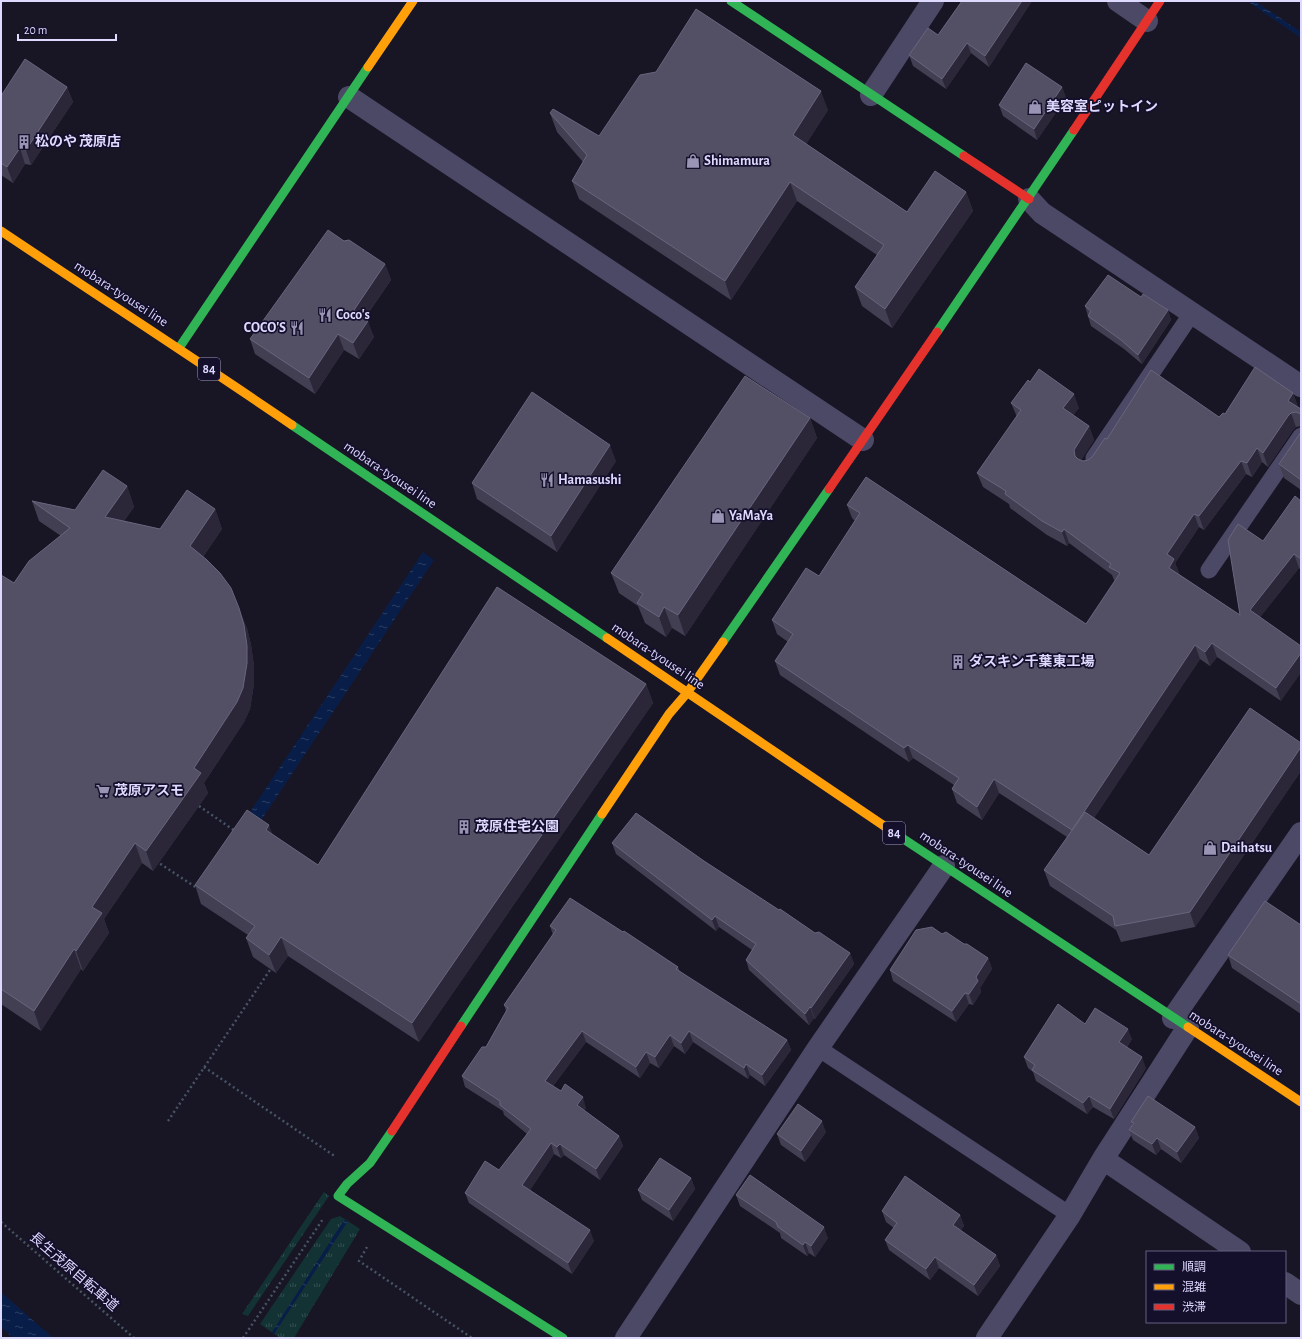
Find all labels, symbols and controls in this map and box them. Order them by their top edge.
scale bar [18,16,116,42]
text: 20 m [24,24,47,36]
shop icon: 美容室ピットイン [1027,99,1043,115]
place label: 美容室ピットイン [1046,99,1158,114]
building icon: 松のや 茂原店 [16,134,32,150]
place label: 松のや 茂原店 [35,134,121,149]
shop icon: Shimamura [685,153,701,169]
place label: Shimamura [704,154,770,168]
street label: mobara-tyousei line [72,258,170,330]
restaurant icon: Coco's [317,307,333,323]
place label: Coco's [336,308,370,322]
restaurant icon: COCO'S [289,320,305,336]
place label: COCO'S [244,321,286,335]
road number: 84 [198,358,220,380]
street label: mobara-tyousei line [341,439,439,511]
restaurant icon: Hamasushi [539,472,555,488]
place label: Hamasushi [558,473,621,487]
shop icon: YaMaYa [710,508,726,524]
place label: YaMaYa [729,509,773,523]
street label: mobara-tyousei line [609,620,707,692]
place label: ダスキン千葉東工場 [969,653,1095,669]
building icon: ダスキン千葉東工場 [950,654,966,670]
supermarket icon: 茂原アスモ [95,783,111,799]
place label: 茂原アスモ [114,783,184,798]
place label: 茂原住宅公園 [475,818,559,834]
building icon: 茂原住宅公園 [456,819,472,835]
road number: 84 [883,822,905,844]
street label: mobara-tyousei line [917,828,1015,900]
shop icon: Daihatsu [1202,840,1218,856]
place label: Daihatsu [1221,841,1273,855]
street label: mobara-tyousei line [1187,1007,1285,1079]
street label: 長生茂原自転車道 [27,1229,122,1314]
legend [1146,1251,1286,1323]
text: 順調 [1182,1261,1206,1273]
text: 混雑 [1182,1280,1206,1293]
text: 渋滞 [1182,1301,1206,1313]

